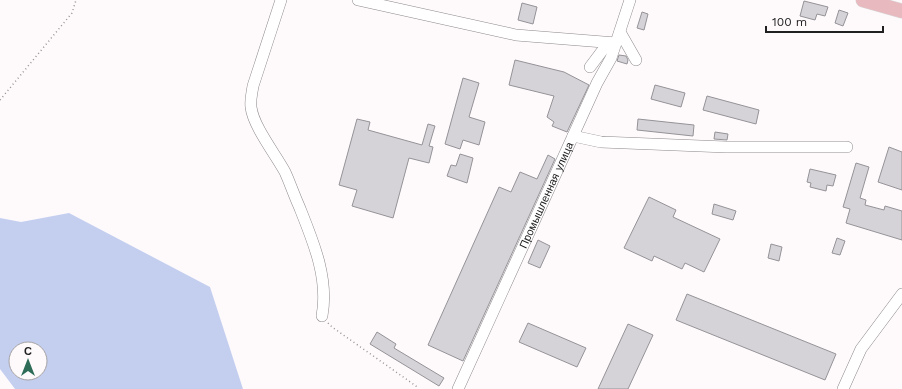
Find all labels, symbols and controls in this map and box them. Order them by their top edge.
scale bar [766,8,883,34]
text: 100 m [772,15,807,29]
street label: Промышленная улица [516,139,576,250]
north arrow [8,341,48,381]
text: С [24,345,32,358]

